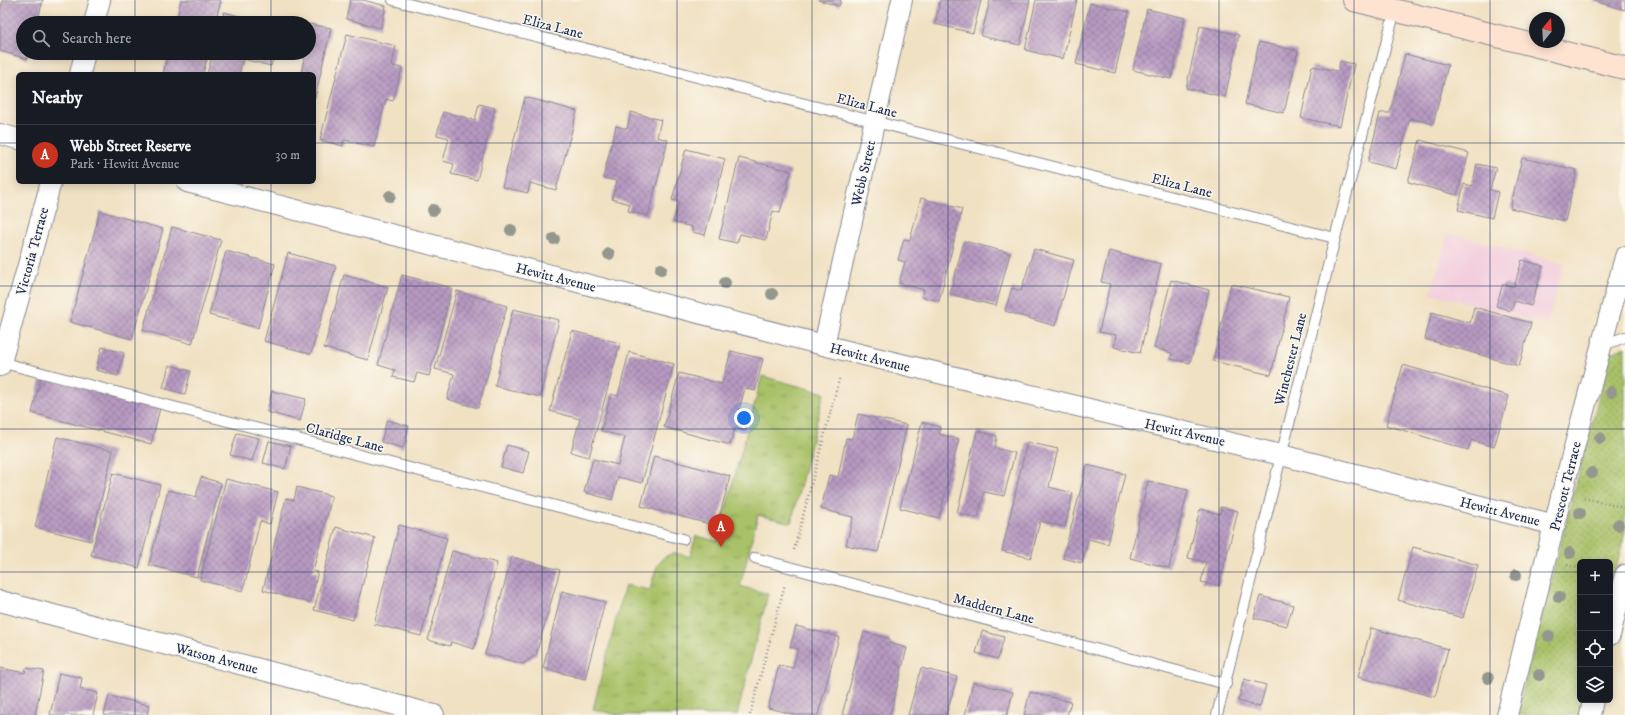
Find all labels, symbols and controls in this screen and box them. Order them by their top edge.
street label: Eliza Lane [521,11,585,43]
north arrow [1529,12,1565,48]
search box [16,16,316,60]
icon: search [30,27,52,49]
text: Search here [62,29,131,48]
text: Nearby [32,87,82,109]
street label: Eliza Lane [835,90,899,122]
text: Webb Street Reserve [70,137,191,156]
street label: Webb Street [847,138,880,209]
text: A [41,147,49,163]
text: 30 m [276,147,300,163]
text: Park · Hewitt Avenue [70,156,179,172]
street label: Eliza Lane [1150,170,1214,202]
street label: Victoria Terrace [12,205,53,298]
street label: Hewitt Avenue [514,259,598,297]
street label: Winchester Lane [1270,311,1311,409]
street label: Hewitt Avenue [828,339,912,377]
your location [734,408,754,428]
street label: Hewitt Avenue [1143,415,1227,451]
street label: Claridge Lane [304,419,386,457]
street label: Prescott Terrace [1546,439,1586,533]
street label: Hewitt Avenue [1458,493,1542,531]
pin: A [708,514,734,547]
map controls [1577,559,1613,703]
button: + [1577,559,1613,595]
street label: Maddern Lane [951,590,1036,628]
button: − [1577,595,1613,631]
button: locate [1577,631,1613,667]
street label: Watson Avenue [173,639,260,679]
button: layers [1577,667,1613,703]

